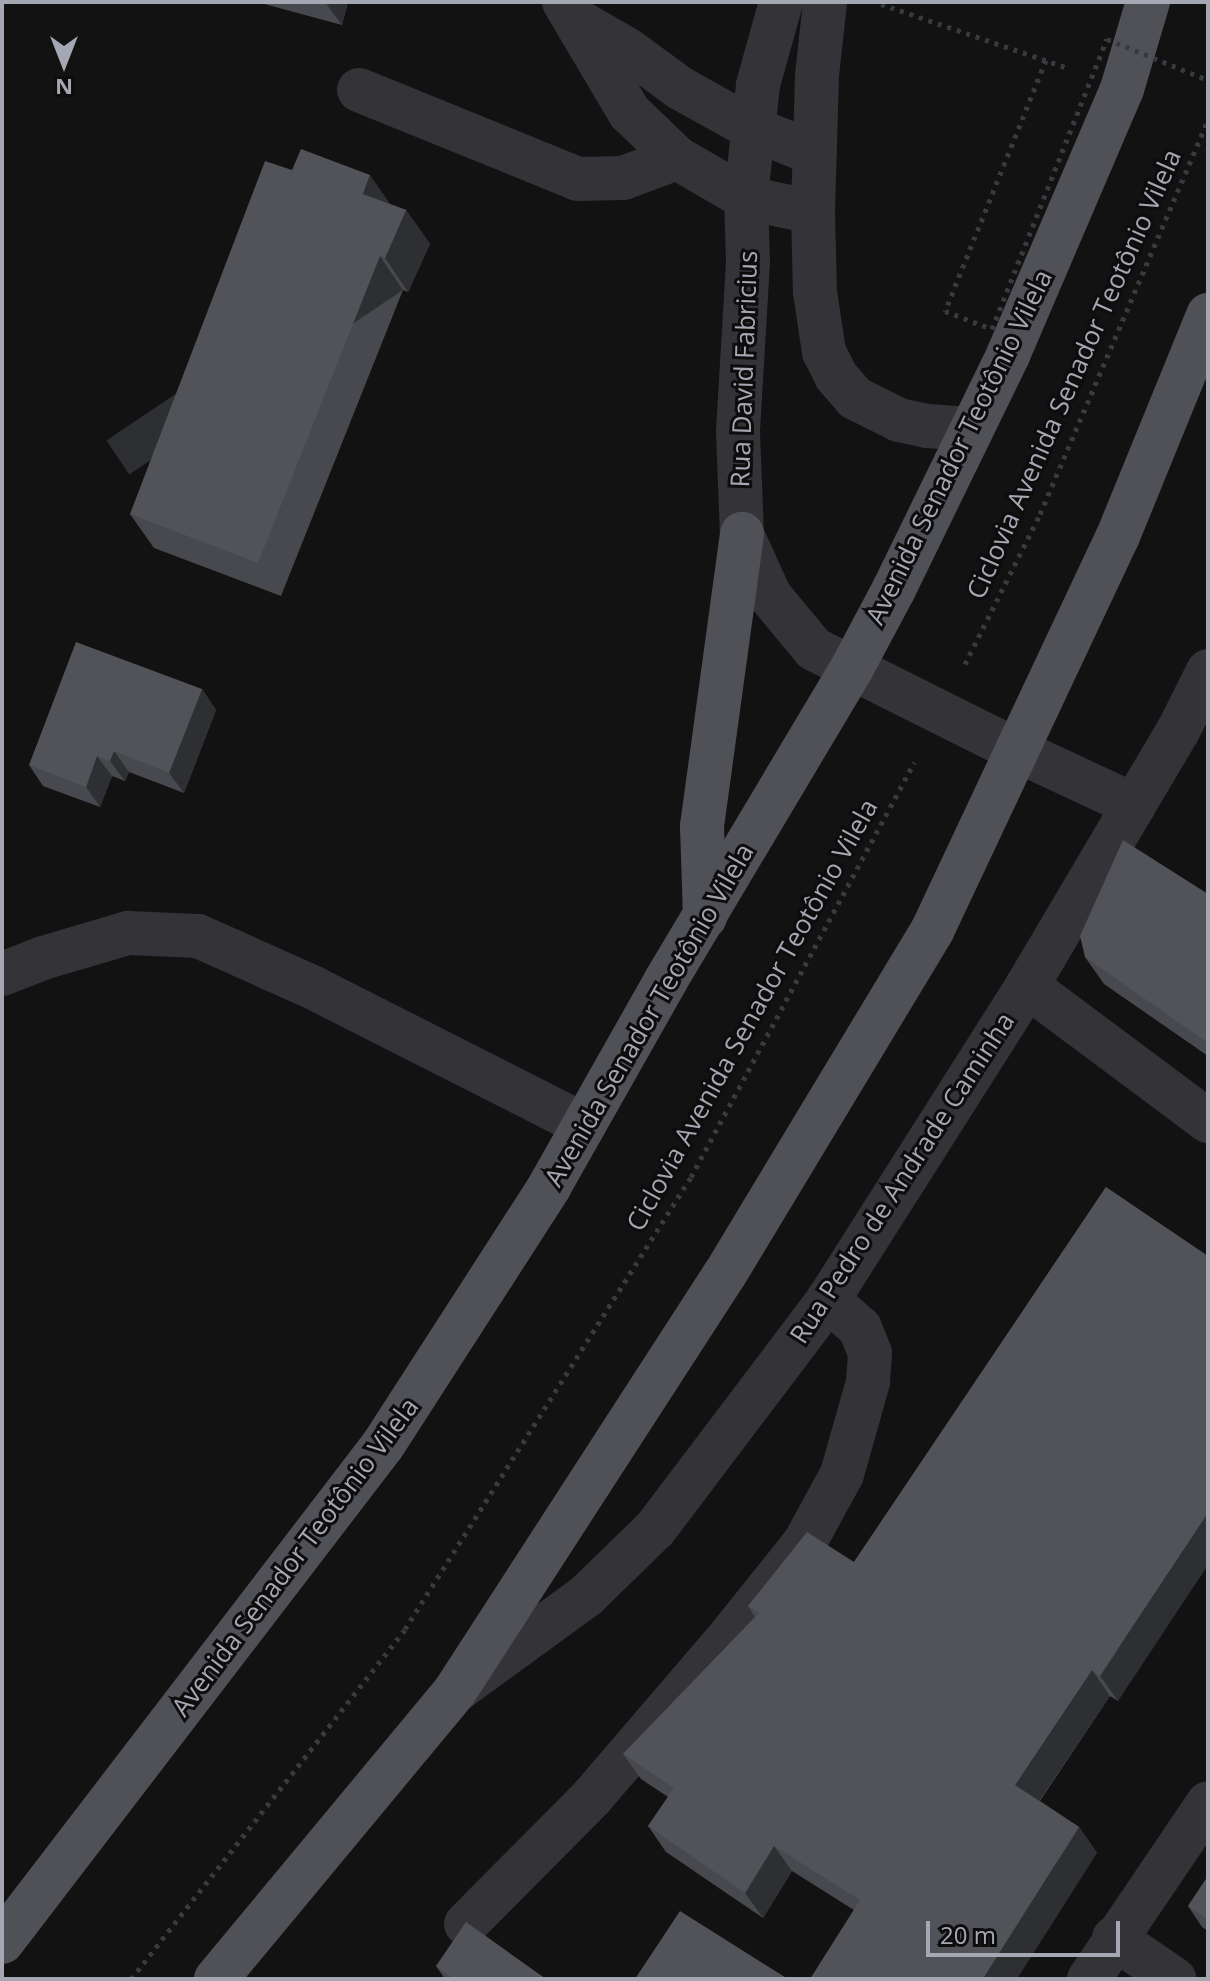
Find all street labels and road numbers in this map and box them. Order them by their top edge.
street label: Ciclovia Avenida Senador Teotônio Vilela [960,144,1188,604]
street label: Rua David Fabricius [724,250,764,488]
street label: Avenida Senador Teotônio Vilela [859,265,1059,629]
street label: Ciclovia Avenida Senador Teotônio Vilela [620,794,884,1236]
street label: Avenida Senador Teotônio Vilela [538,838,760,1192]
street label: Rua Pedro de Andrade Caminha [783,1007,1021,1349]
street label: Avenida Senador Teotônio Vilela [165,1392,425,1722]

